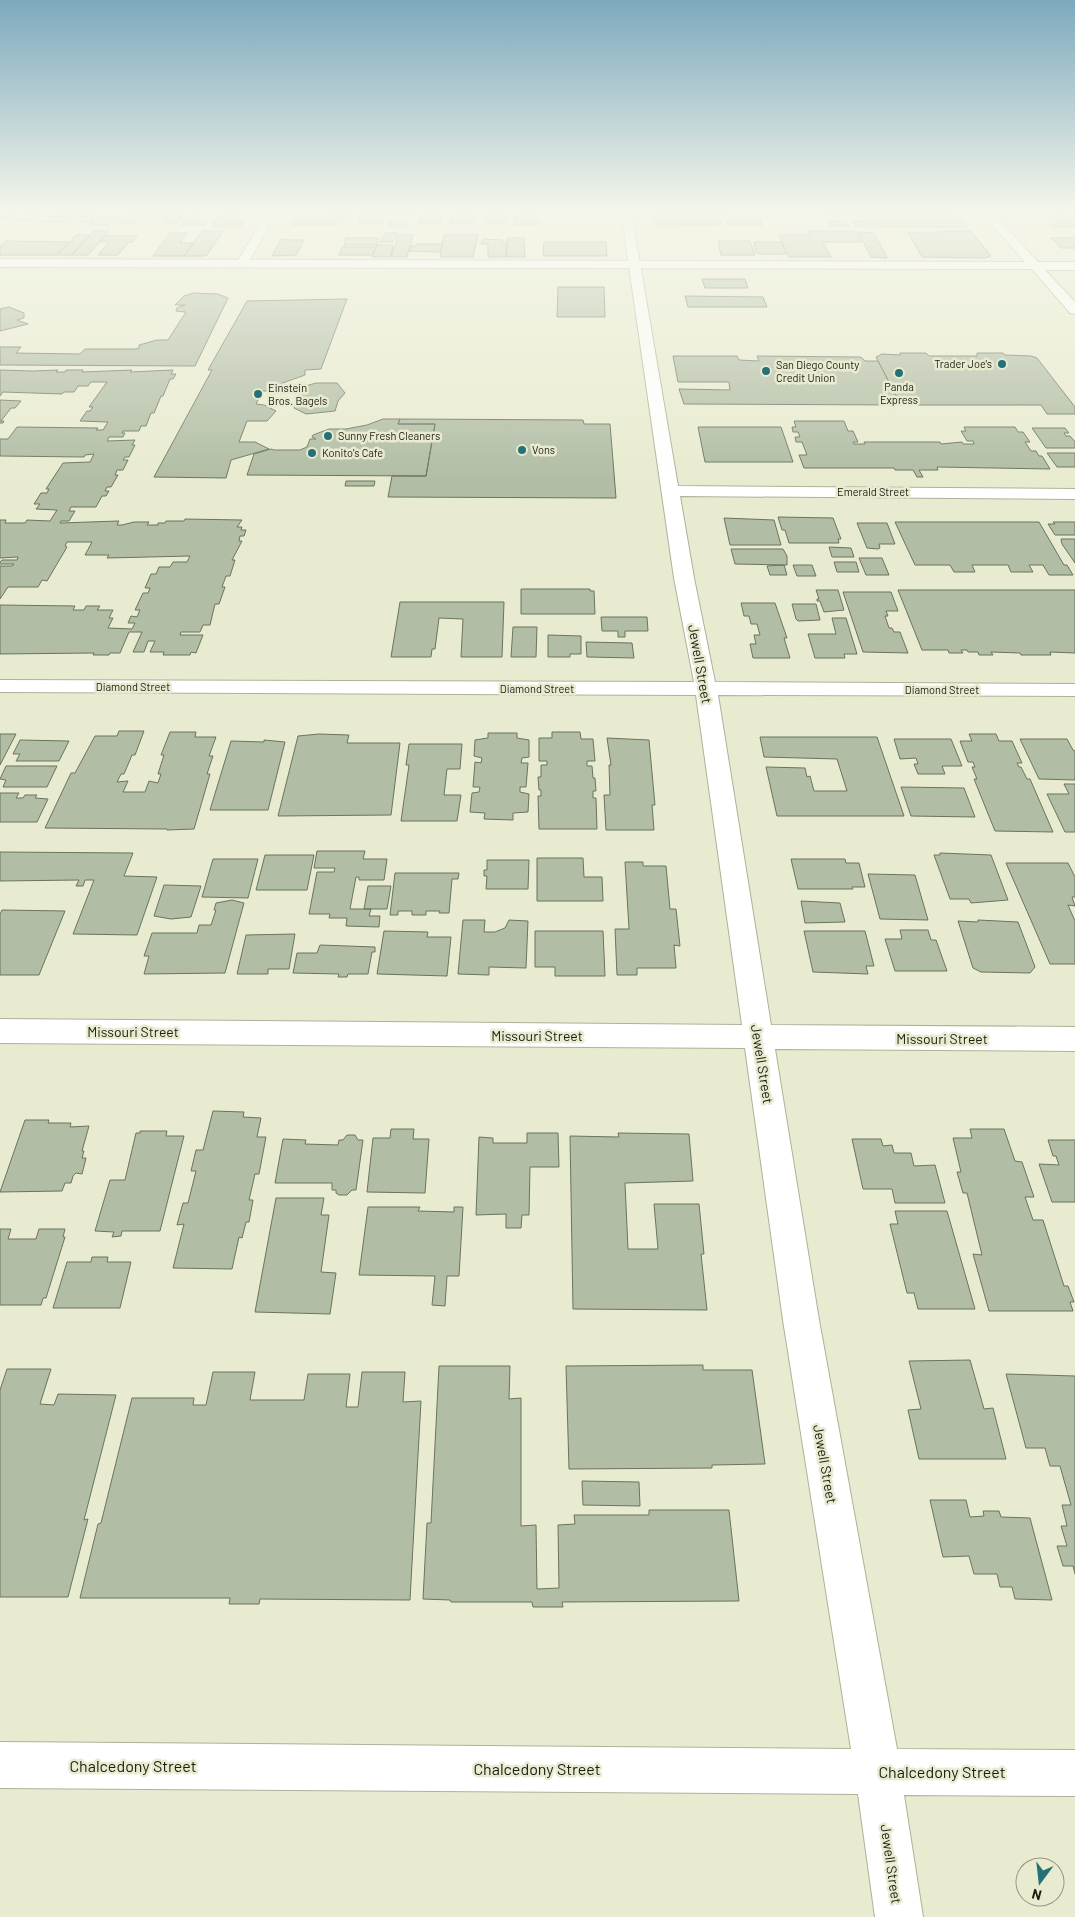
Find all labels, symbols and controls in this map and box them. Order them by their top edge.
place label: Trader Joe's [934,357,992,370]
place label: San Diego County Credit Union [776,358,859,384]
marker: Trader Joe's [996,358,1008,370]
marker: San Diego County Credit Union [760,365,772,377]
marker: Panda Express [893,367,905,379]
place label: Panda Express [880,380,918,406]
place label: Einstein Bros. Bagels [268,381,327,407]
marker: Einstein Bros. Bagels [252,388,264,400]
place label: Sunny Fresh Cleaners [338,429,440,442]
marker: Sunny Fresh Cleaners [322,430,334,442]
place label: Vons [532,443,555,456]
marker: Vons [516,444,528,456]
place label: Konito's Cafe [322,446,383,459]
marker: Konito's Cafe [306,447,318,459]
street label: Emerald Street [837,485,909,498]
street label: Jewell Street [685,623,716,705]
street label: Diamond Street [96,680,170,693]
street label: Diamond Street [500,682,574,695]
street label: Diamond Street [905,683,979,696]
street label: Missouri Street [87,1023,179,1040]
street label: Jewell Street [748,1023,777,1105]
street label: Missouri Street [491,1027,583,1044]
street label: Missouri Street [896,1030,988,1047]
street label: Jewell Street [810,1423,841,1505]
street label: Chalcedony Street [69,1756,197,1775]
street label: Chalcedony Street [473,1759,601,1778]
street label: Chalcedony Street [878,1762,1006,1781]
street label: Jewell Street [878,1823,905,1905]
north arrow [1015,1857,1065,1907]
text: N [1030,1886,1043,1904]

